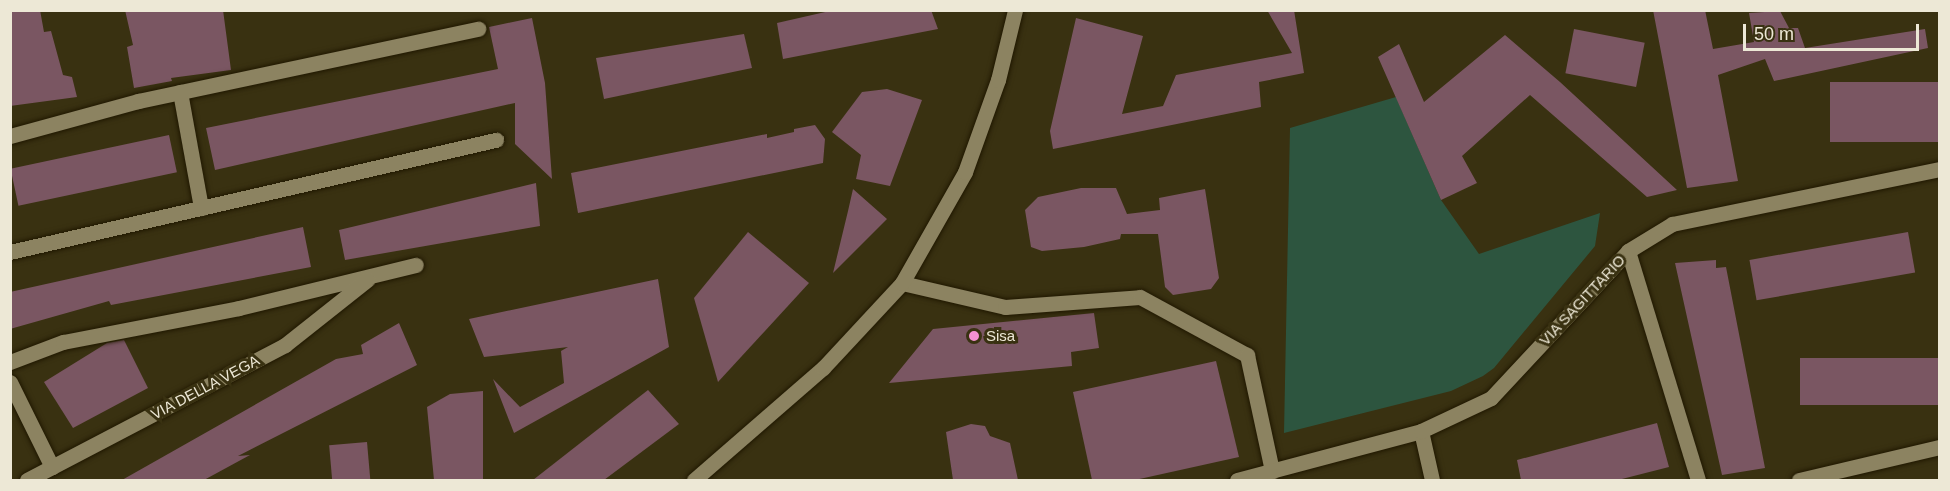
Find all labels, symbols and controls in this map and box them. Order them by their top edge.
scale bar [1746,12,1922,50]
text: 50 m [1754,24,1794,44]
street label: VIA SAGITTARIO [1535,251,1629,349]
place label: Sisa [986,327,1015,345]
marker: Sisa [967,329,981,343]
street label: VIA DELLA VEGA [147,350,263,424]

